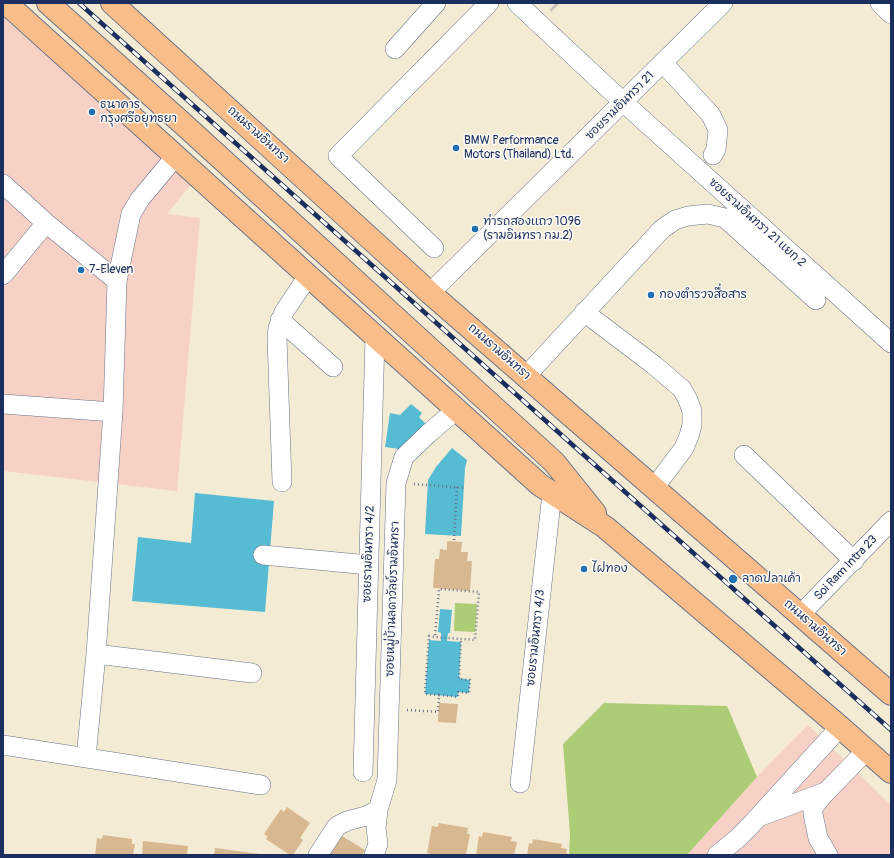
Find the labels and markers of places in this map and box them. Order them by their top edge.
place label: ธนาคาร กรุงศรีอยุทธยา [100,98,177,126]
marker: ธนาคาร กรุงศรีอยุทธยา [87,107,97,117]
place label: BMW Performance Motors (Thailand) Ltd. [464,134,574,162]
marker: BMW Performance Motors (Thailand) Ltd. [451,143,461,153]
place label: ท่ารถสองแถว 1096 (รามอินทรา กม.2) [483,215,581,243]
marker: ท่ารถสองแถว 1096 (รามอินทรา กม.2) [470,224,480,234]
place label: 7-Eleven [89,263,133,277]
marker: 7-Eleven [76,265,86,275]
place label: กองตำรวจสื่อสาร [659,288,747,302]
marker: กองตำรวจสื่อสาร [646,290,656,300]
place label: ไฝทอง [592,562,628,576]
marker: ไฝทอง [579,564,589,574]
place label: ลาดปลาเค้า [742,572,801,586]
marker: ลาดปลาเค้า [727,573,739,585]

